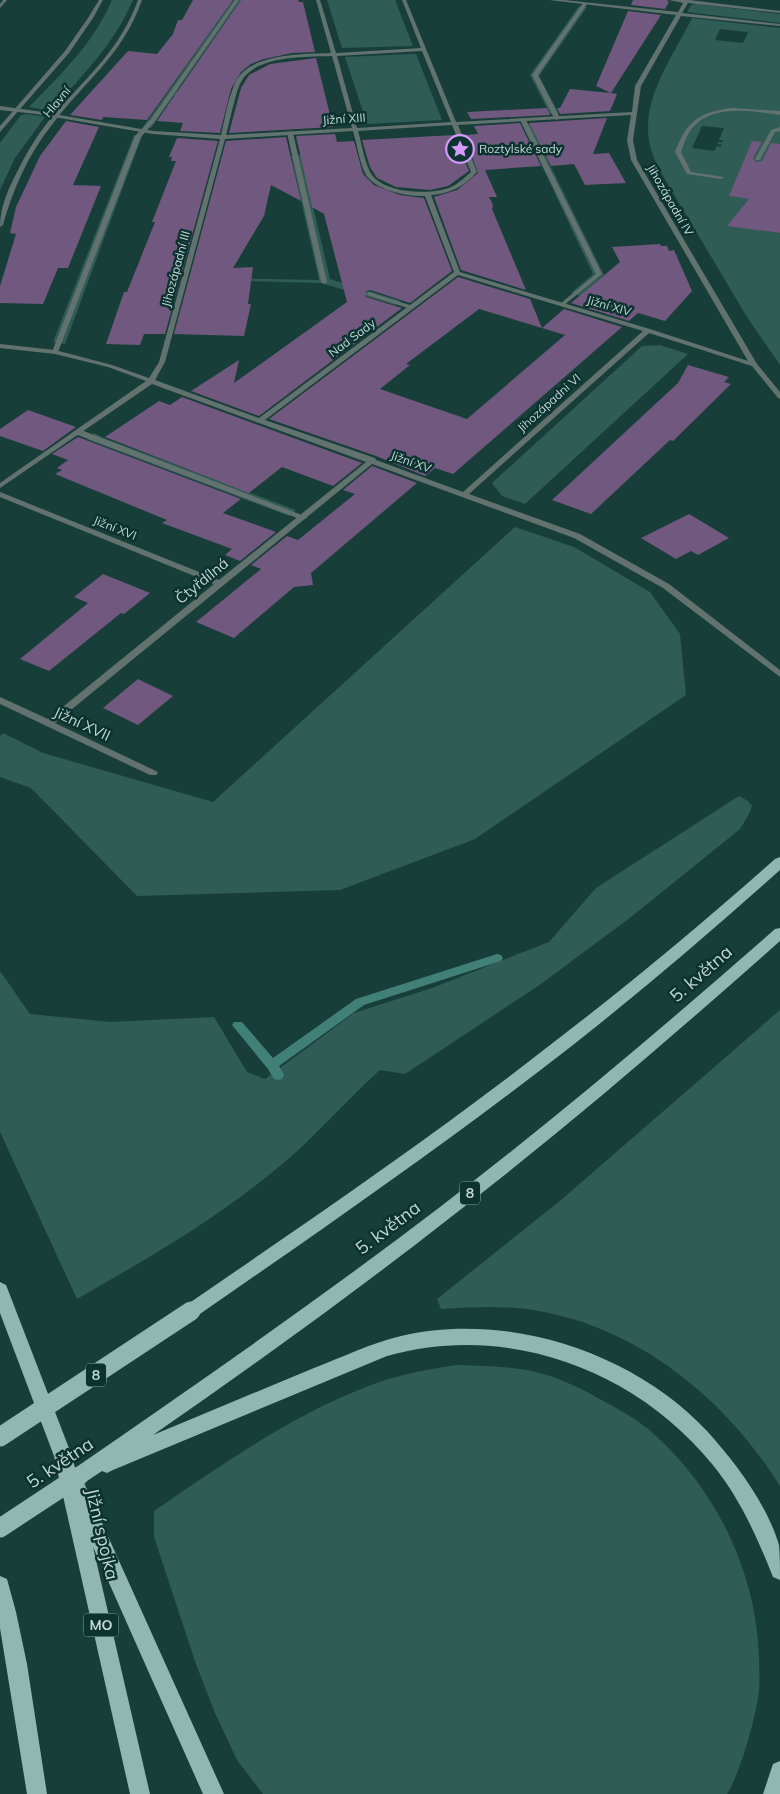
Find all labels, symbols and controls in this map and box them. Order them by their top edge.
street label: Hlavní [39,82,74,120]
street label: Jižní XIII [322,110,366,127]
place icon: Roztylské sady [445,134,475,164]
place label: Roztylské sady [479,141,563,156]
street label: Jihozápadní IV [644,161,697,239]
street label: Jihozápadní III [158,229,193,308]
street label: Jižní XIV [585,292,634,319]
street label: Nad Sady [325,315,379,360]
street label: Jihozápadni VI [514,370,583,435]
street label: Jižní XV [389,447,434,476]
street label: Jižní XVI [91,512,139,543]
street label: Čtyřdílná [171,553,232,608]
street label: Jižní XVII [51,702,114,745]
street label: 5. května [665,940,737,1007]
road number: 8 [460,1182,480,1204]
street label: 5. května [351,1196,425,1259]
road number: 8 [86,1364,106,1386]
street label: 5. května [22,1432,97,1493]
street label: Jižní spojka [81,1486,124,1582]
road number: MO [84,1614,118,1636]

